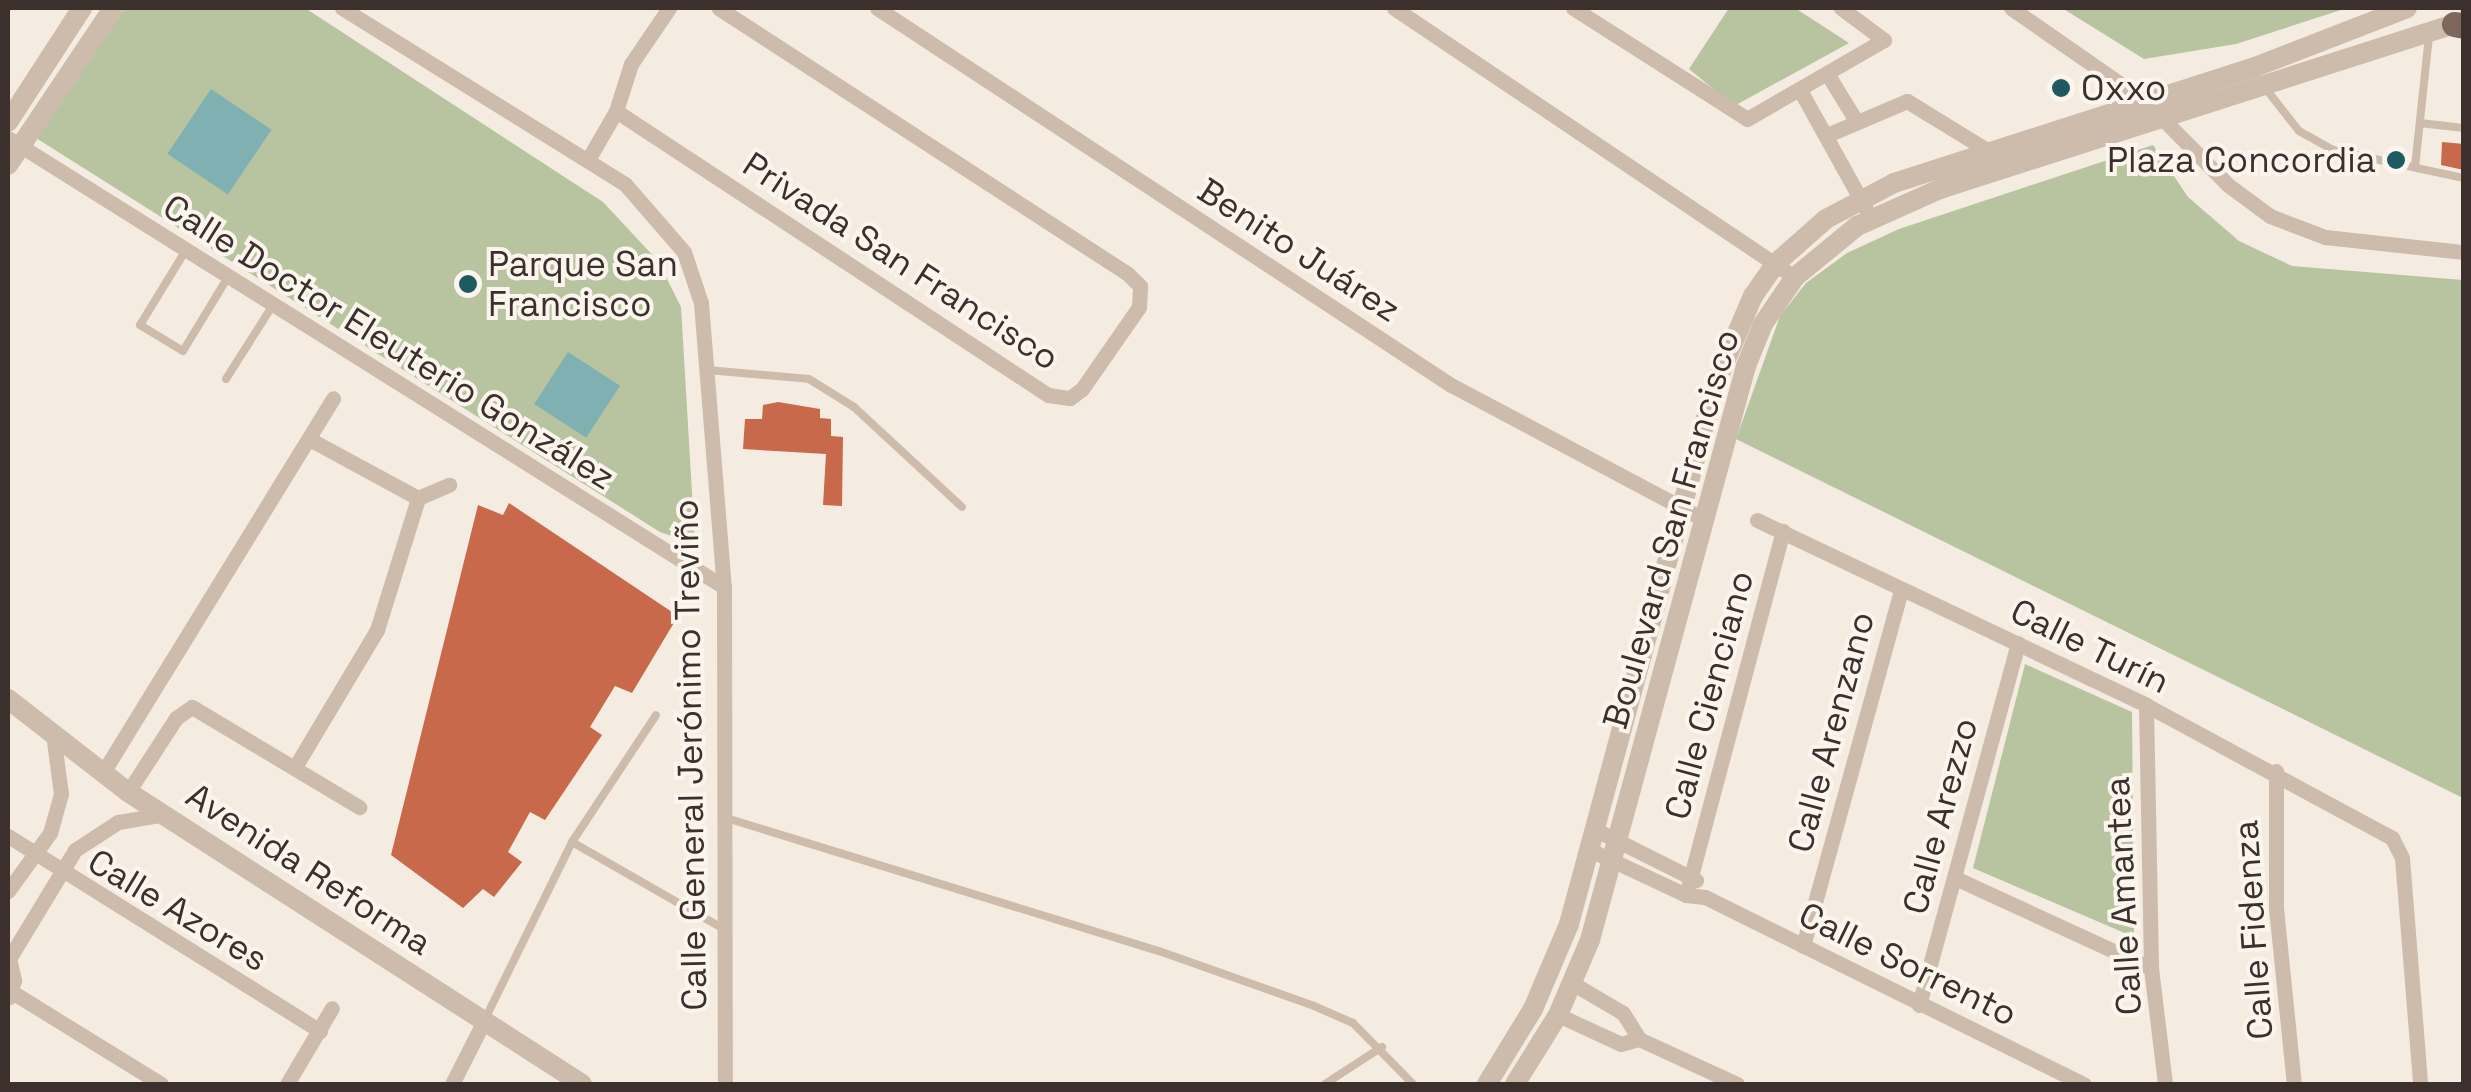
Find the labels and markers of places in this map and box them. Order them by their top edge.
place label: Oxxo [2081,67,2166,109]
marker: Oxxo [2050,77,2072,99]
place label: Plaza Concordia [2107,139,2376,181]
marker: Plaza Concordia [2385,149,2407,171]
place label: Parque San Francisco [488,243,678,325]
marker: Parque San Francisco [457,273,479,295]

